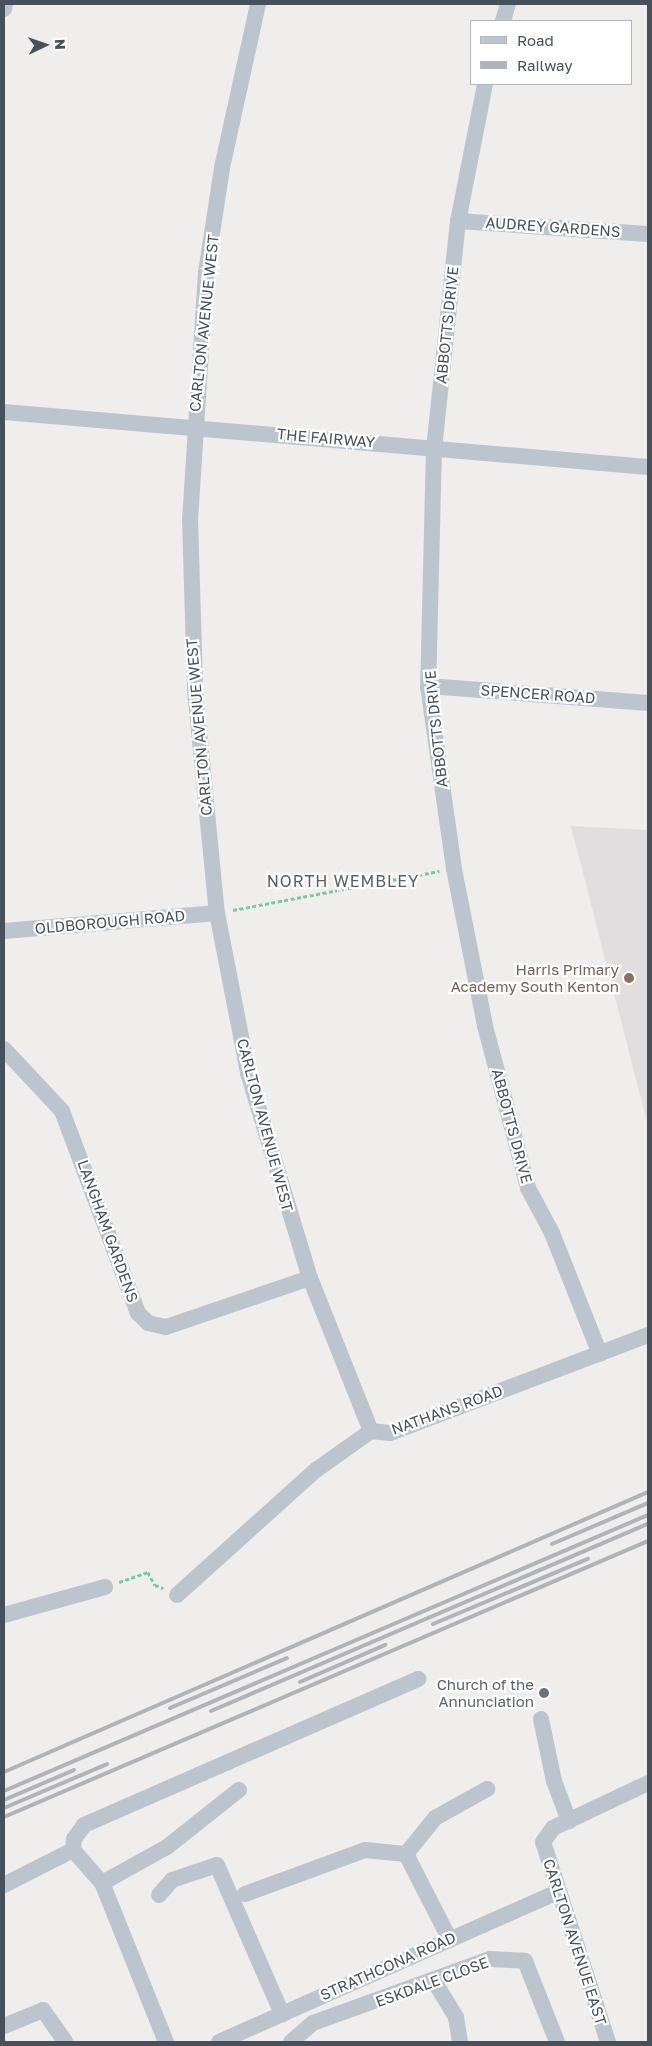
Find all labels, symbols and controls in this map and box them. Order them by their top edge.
north arrow [20,20,70,70]
legend [470,20,632,85]
text: Road [517,31,554,49]
text: N [52,38,69,50]
text: Railway [517,56,573,74]
street label: AUDREY GARDENS [485,213,621,241]
street label: CARLTON AVENUE WEST [186,233,222,413]
street label: ABBOTTS DRIVE [432,265,462,385]
street label: THE FAIRWAY [276,425,376,451]
street label: CARLTON AVENUE WEST [182,637,216,817]
street label: ABBOTTS DRIVE [421,669,451,789]
street label: SPENCER ROAD [480,681,596,707]
district label: NORTH WEMBLEY [265,871,421,891]
street label: OLDBOROUGH ROAD [34,906,186,938]
place label: Harris Primary Academy South Kenton [451,960,619,995]
marker: Harris Primary Academy South Kenton [623,972,635,984]
street label: CARLTON AVENUE WEST [233,1037,297,1213]
street label: ABBOTTS DRIVE [488,1067,536,1185]
street label: LANGHAM GARDENS [74,1157,142,1305]
street label: NATHANS ROAD [389,1381,505,1439]
place label: Church of the Annunciation [437,1675,534,1710]
marker: Church of the Annunciation [538,1687,550,1699]
street label: CARLTON AVENUE EAST [540,1857,610,2027]
street label: STRATHCONA ROAD [317,1928,459,2004]
street label: ESKDALE CLOSE [373,1953,491,2011]

